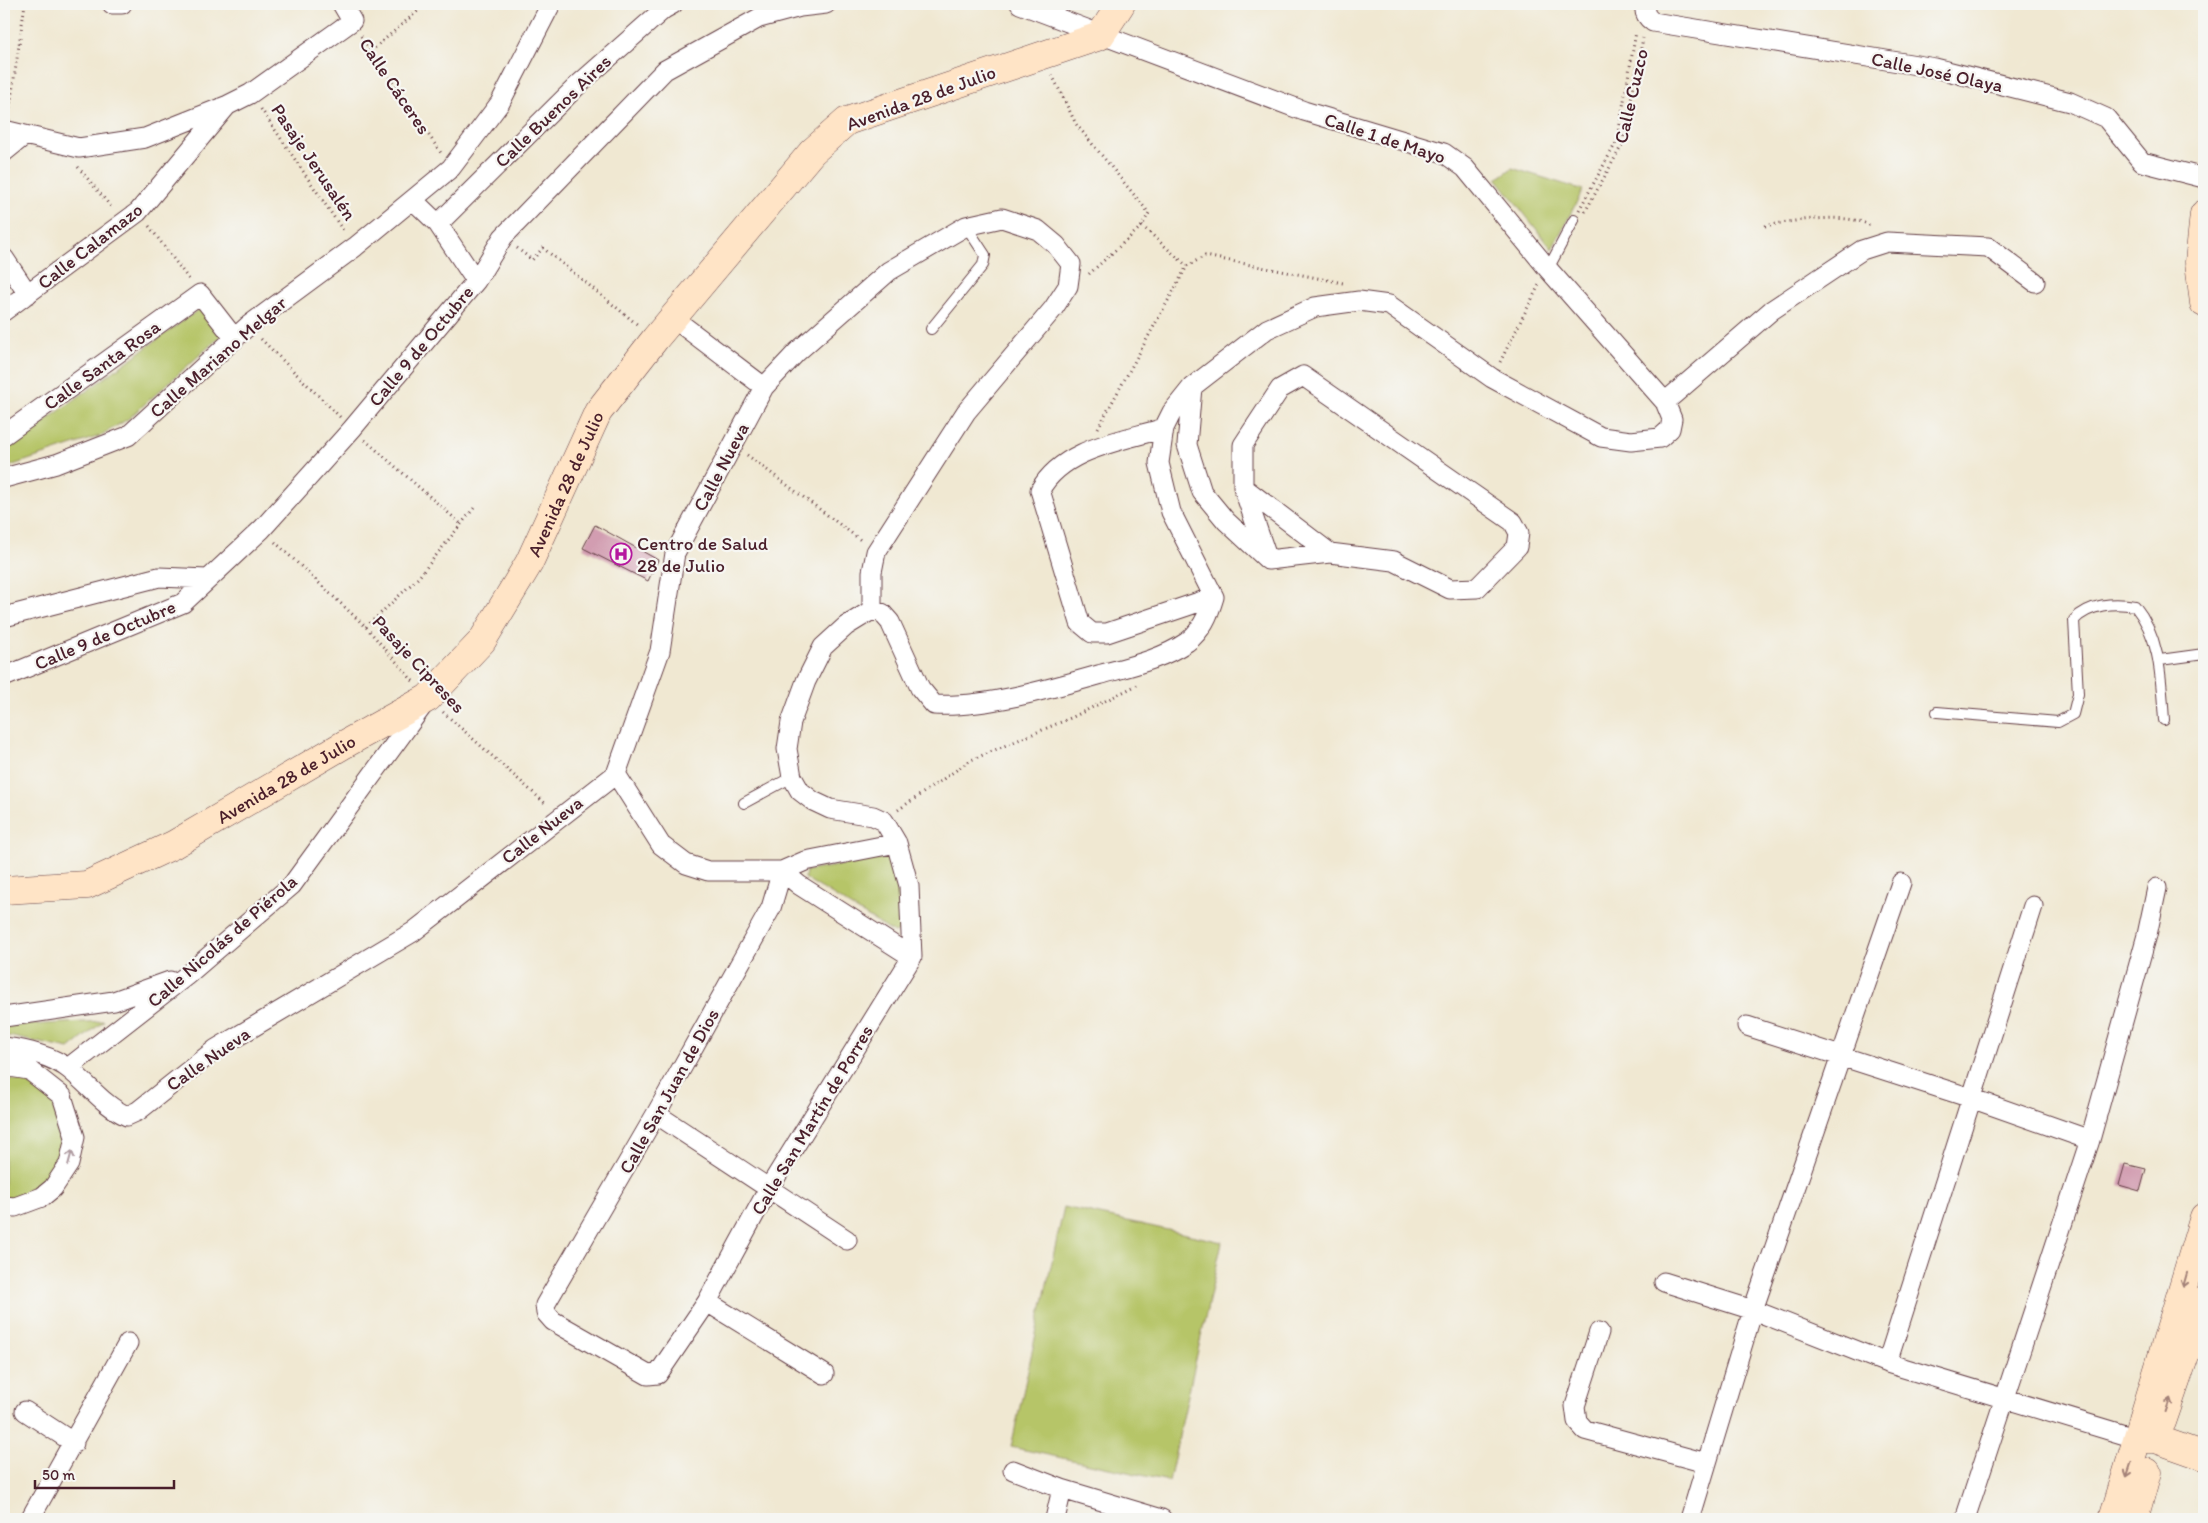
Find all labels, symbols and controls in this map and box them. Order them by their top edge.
street label: Calle Cáceres [354,33,436,139]
street label: Calle Cuzco [1609,46,1653,146]
street label: Calle José Olaya [1869,47,2005,97]
street label: Calle Buenos Aires [490,50,616,172]
street label: Avenida 28 de Julio [843,60,999,136]
street label: Pasaje Jerusalén [266,99,362,225]
street label: Calle 1 de Mayo [1321,108,1449,168]
street label: Calle Calamazo [33,198,147,294]
street label: Calle 9 de Octubre [364,281,478,411]
street label: Calle Mariano Melgar [145,291,291,423]
street label: Calle Santa Rosa [39,315,165,415]
street label: Avenida 28 de Julio [522,407,608,560]
street label: Calle Nueva [688,419,754,515]
place label: Centro de Salud 28 de Julio [637,532,769,577]
hospital icon: Centro de Salud 28 de Julio [609,542,633,566]
street label: Calle 9 de Octubre [31,595,179,675]
street label: Pasaje Cipreses [368,610,470,718]
street label: Avenida 28 de Julio [212,729,360,828]
street label: Calle Nueva [497,791,587,869]
street label: Calle Nicolás de Piérola [142,870,302,1012]
street label: Calle San Juan de Dios [614,1004,724,1178]
street label: Calle San Martín de Porres [746,1021,878,1219]
street label: Calle Nueva [162,1022,254,1096]
one-way arrow [65,1151,75,1167]
one-way arrow [2180,1272,2190,1288]
one-way arrow [2163,1398,2173,1414]
scale bar [35,1458,174,1490]
one-way arrow [2124,1461,2133,1477]
text: 50 m [42,1466,75,1484]

